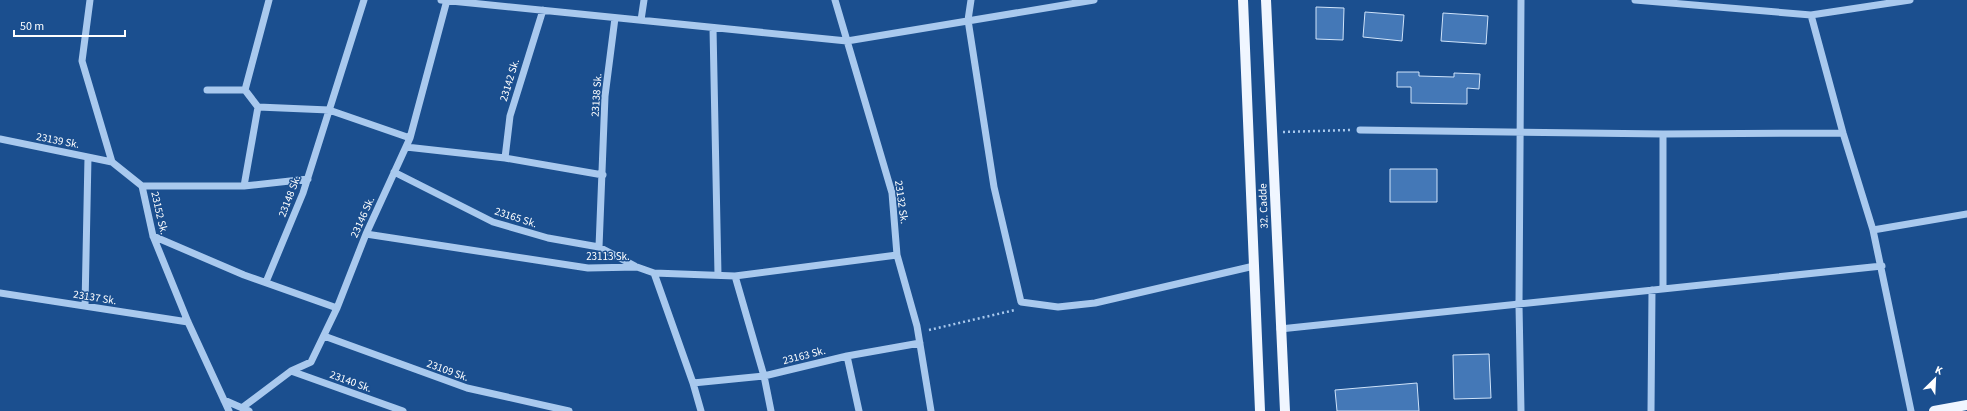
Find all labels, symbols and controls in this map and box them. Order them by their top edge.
scale bar [14,12,125,38]
text: 50 m [20,18,44,35]
street label: 23142 Sk. [496,57,523,103]
street label: 23138 Sk. [587,72,606,117]
street label: 23139 Sk. [35,129,81,152]
street label: 23148 Sk. [275,173,304,219]
street label: 23132 Sk. [891,179,912,225]
street label: 32. Cadde [1255,183,1272,229]
street label: 23152 Sk. [147,190,172,236]
street label: 23146 Sk. [347,194,378,240]
street label: 23165 Sk. [493,204,539,231]
street label: 23113 Sk. [586,249,630,264]
street label: 23137 Sk. [72,287,118,308]
street label: 23163 Sk. [781,343,827,368]
street label: 23109 Sk. [425,356,471,385]
north arrow [1915,359,1955,399]
text: K [1933,362,1945,379]
street label: 23140 Sk. [328,367,374,396]

